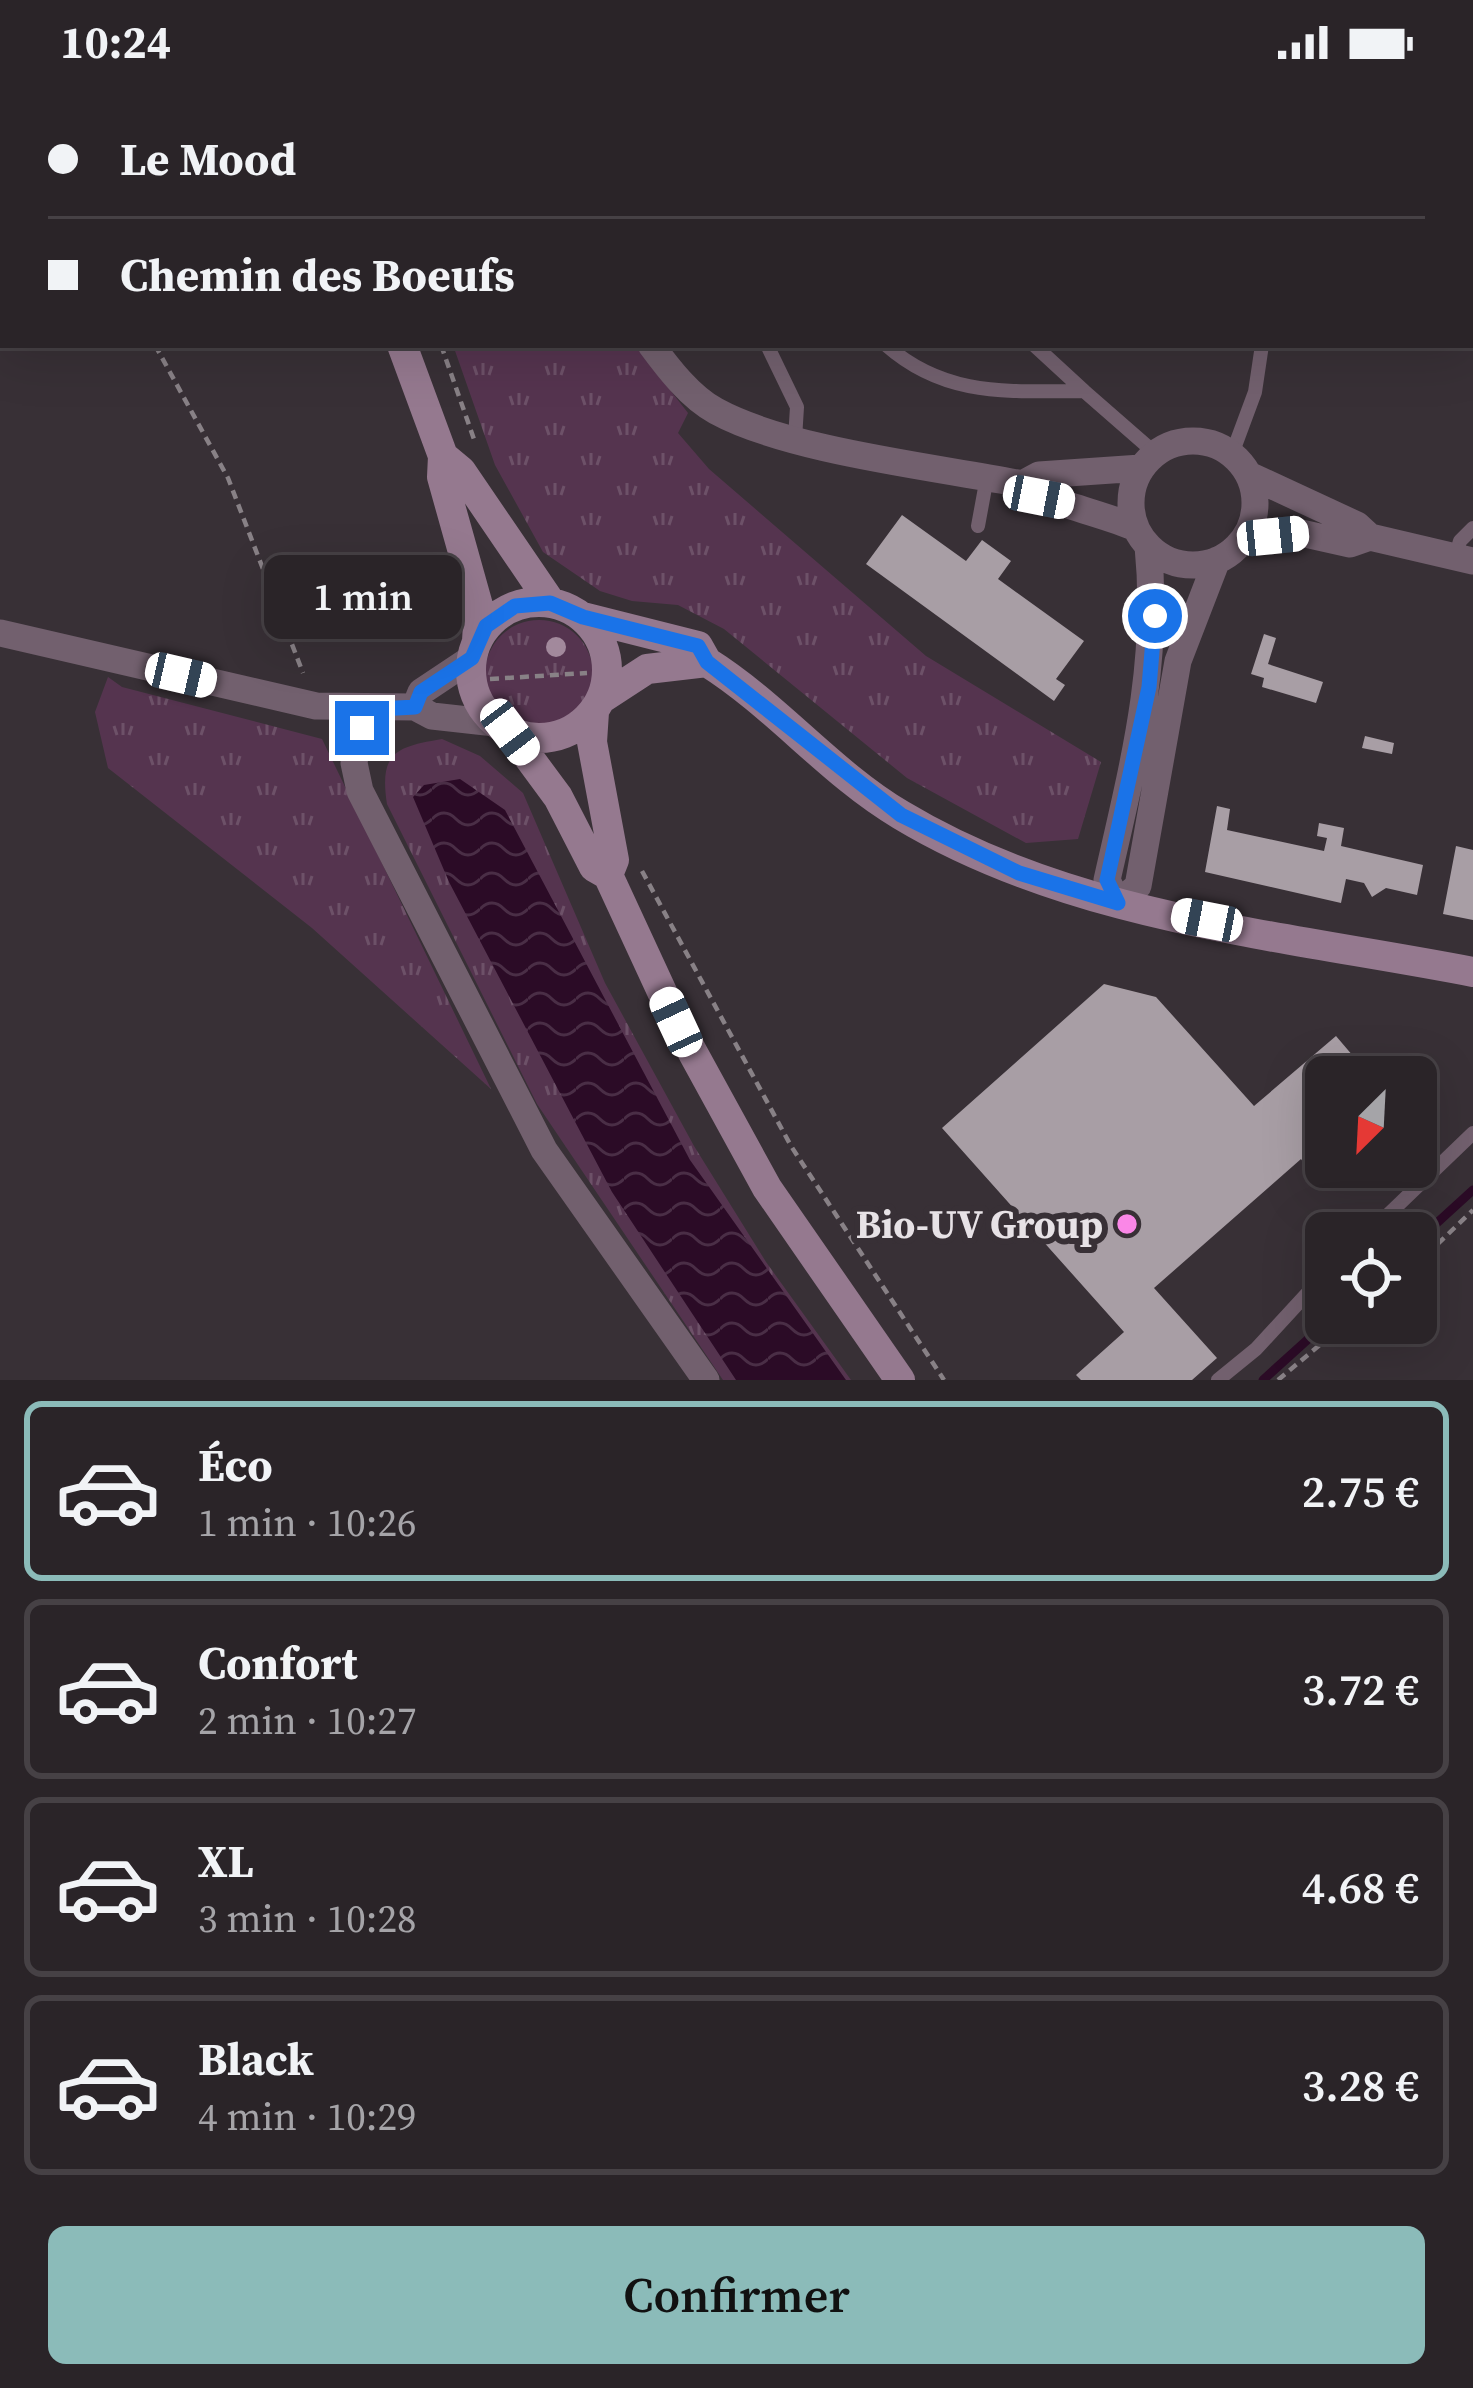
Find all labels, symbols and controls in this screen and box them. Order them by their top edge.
text: 10:24 [60,11,171,73]
text: Le Mood [120,128,297,190]
text: Chemin des Boeufs [120,244,515,306]
car [1000,472,1078,522]
car [1235,514,1311,558]
callout: 1 min [263,554,461,638]
text: 1 min [313,570,413,623]
route start [1128,589,1182,643]
car [142,649,220,701]
car [474,692,546,772]
route end [335,701,389,755]
car [1168,895,1246,945]
car [644,982,708,1062]
north arrow [1305,1056,1437,1188]
map controls [1305,1056,1437,1344]
place label: Bio-UV Group [856,1198,1103,1251]
marker: Bio-UV Group [1114,1211,1140,1237]
button: locate [1305,1212,1437,1344]
text: Éco [198,1434,273,1496]
icon: car [54,1437,162,1545]
text: 2.75 € [1302,1460,1419,1522]
text: 1 min · 10:26 [198,1496,417,1549]
text: Confort [198,1632,358,1694]
icon: car [54,1635,162,1743]
text: 3.72 € [1302,1658,1419,1720]
text: 2 min · 10:27 [198,1694,417,1747]
text: XL [198,1830,254,1892]
icon: car [54,1833,162,1941]
text: 4.68 € [1302,1856,1419,1918]
text: 3 min · 10:28 [198,1892,417,1945]
text: Black [198,2028,314,2090]
icon: car [54,2031,162,2139]
text: 3.28 € [1302,2054,1419,2116]
text: 4 min · 10:29 [198,2090,417,2143]
button: Confirmer [48,2226,1425,2364]

